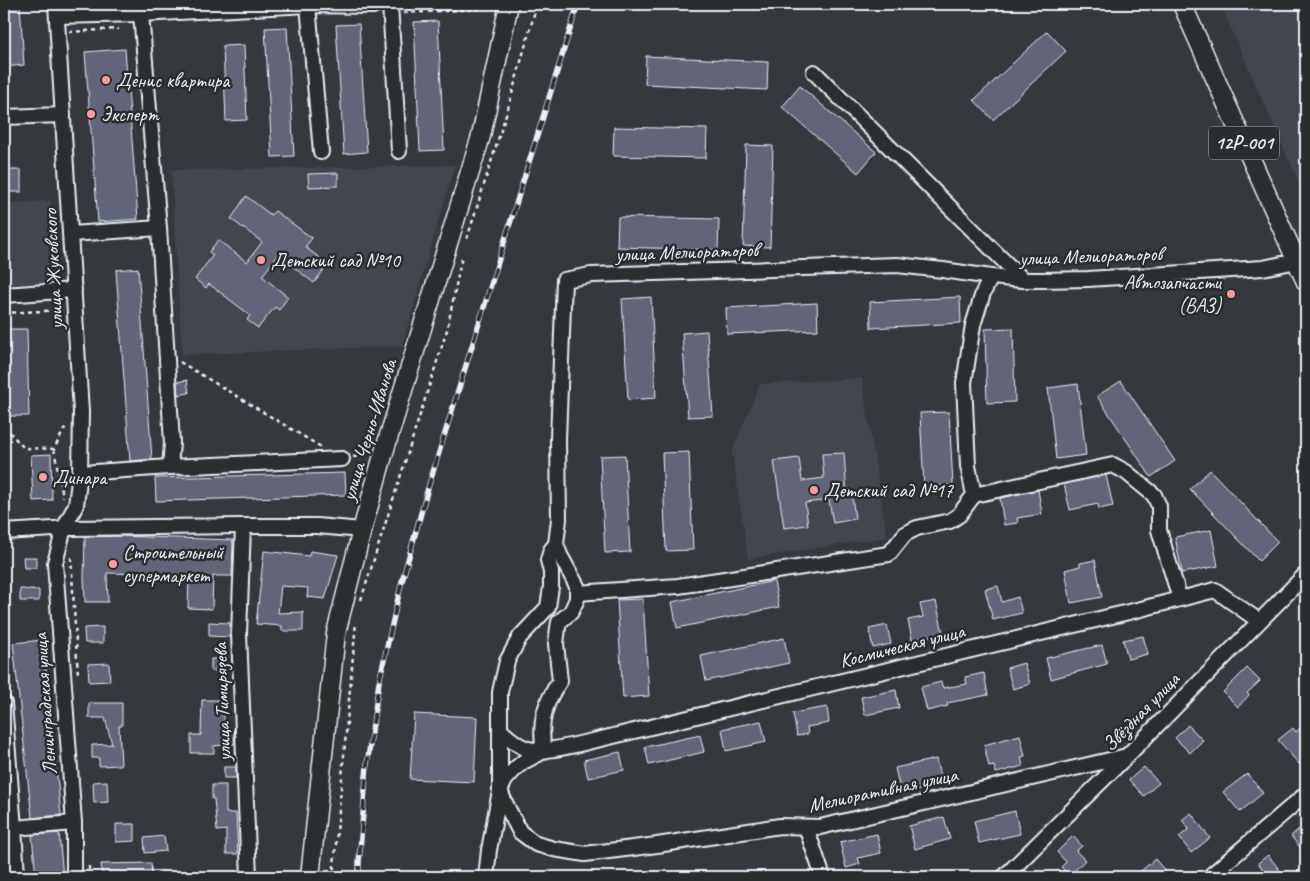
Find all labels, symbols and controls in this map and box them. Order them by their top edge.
place label: Денис квартира [116,68,231,93]
marker: Денис квартира [100,74,112,86]
place label: Эксперт [101,102,161,127]
marker: Эксперт [85,108,97,120]
road number: 12Р-001 [1209,126,1279,160]
street label: улица Жуковского [37,207,69,331]
street label: улица Мелиораторов [614,237,764,267]
street label: улица Мелиораторов [1018,241,1168,271]
place label: Детский сад №10 [271,248,402,273]
marker: Детский сад №10 [255,254,267,266]
place label: Автозапчасти (ВАЗ) [1124,270,1223,318]
marker: Автозапчасти (ВАЗ) [1225,288,1237,300]
street label: улица Черно-Иванова [335,355,403,505]
place label: Динара [53,465,108,490]
marker: Динара [37,471,49,483]
place label: Детский сад №17 [824,478,954,503]
marker: Детский сад №17 [808,484,820,496]
place label: Строительный супермаркет [123,540,225,588]
marker: Строительный супермаркет [107,558,119,570]
street label: Космическая улица [837,618,969,674]
street label: Ленинградская улица [27,631,62,775]
street label: улица Тимирязева [207,640,237,763]
street label: Звёздная улица [1097,666,1187,757]
street label: Мелиоративная улица [806,762,961,818]

